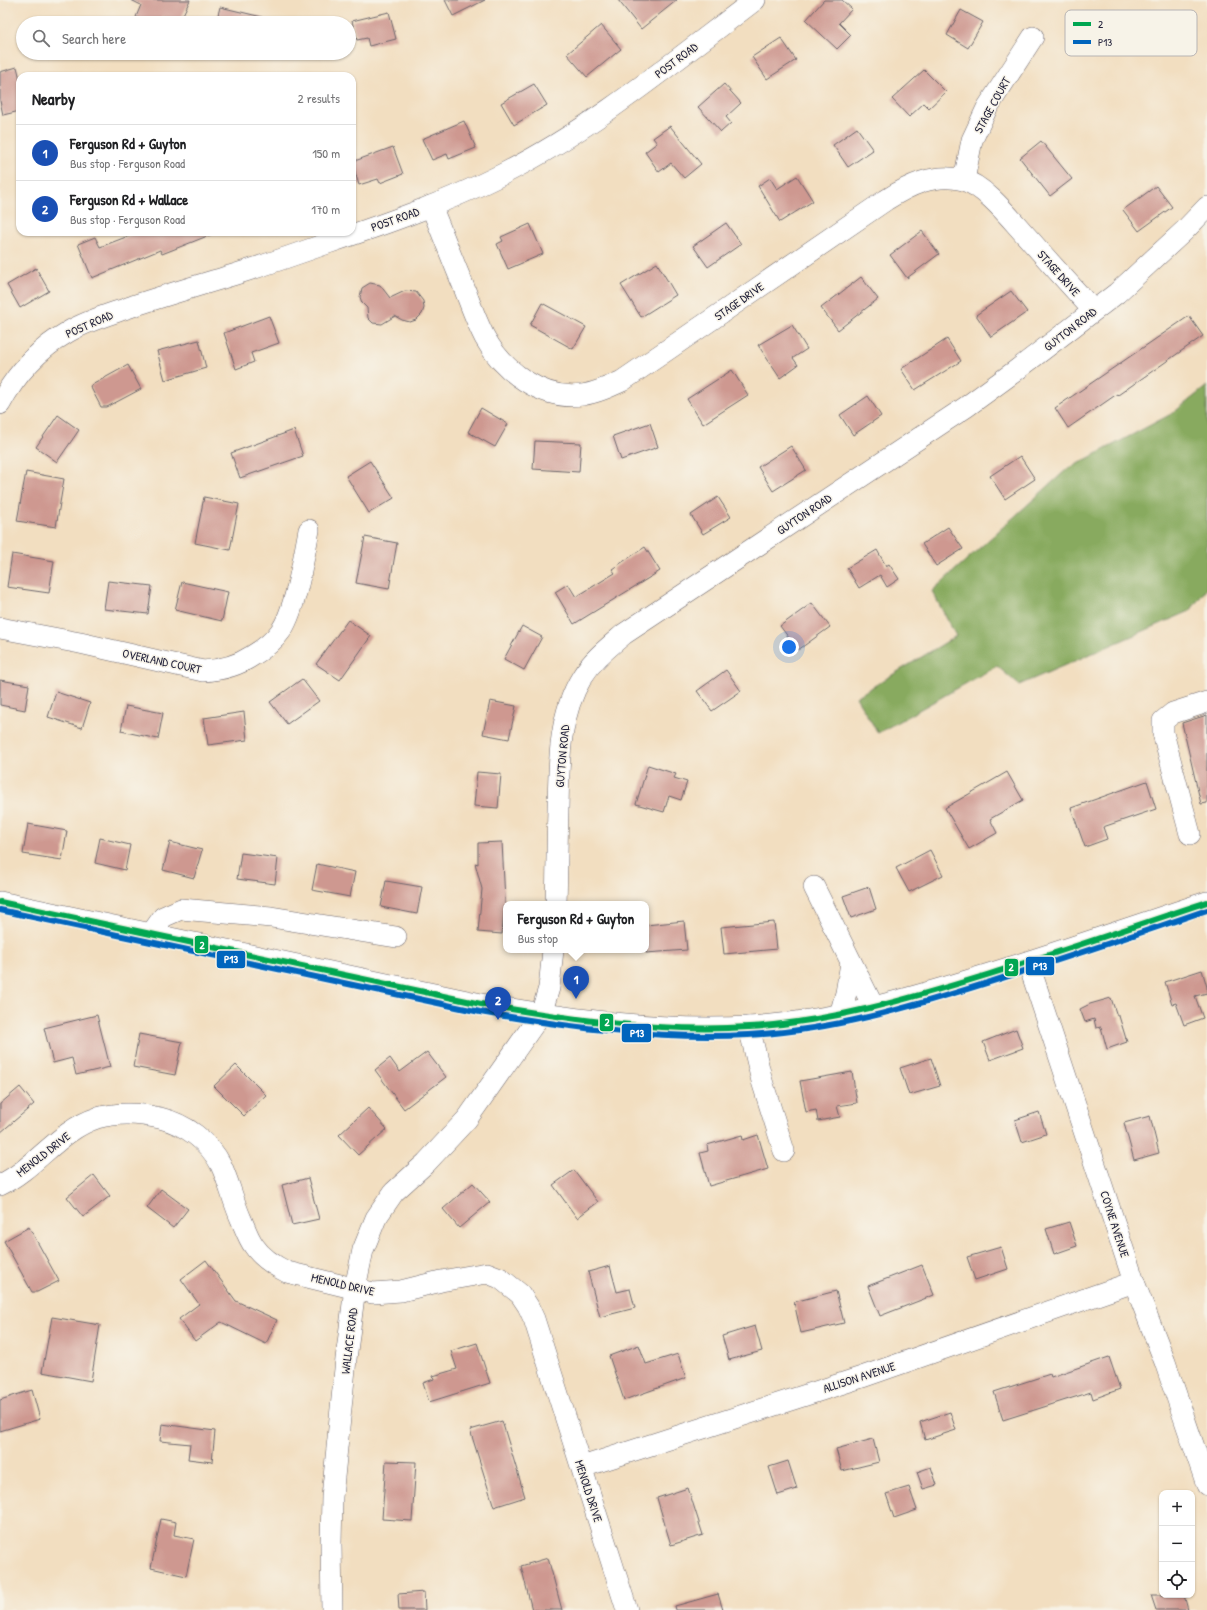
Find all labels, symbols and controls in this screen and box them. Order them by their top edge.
legend [1065,10,1197,56]
search box [16,16,356,60]
text: 2 [1098,17,1103,31]
icon: search [30,27,52,49]
text: Search here [62,28,126,49]
text: P13 [1098,35,1112,49]
street label: POST ROAD [651,38,701,82]
street label: STAGE COURT [970,74,1015,136]
text: Nearby [32,87,75,110]
text: 2 results [298,89,340,107]
text: Ferguson Rd + Guyton [70,133,186,154]
text: 1 [43,144,47,162]
text: 150 m [312,144,340,162]
text: Bus stop · Ferguson Road [70,154,185,172]
text: Ferguson Rd + Wallace [70,189,188,210]
text: 2 [42,200,48,218]
text: 170 m [311,200,340,218]
street label: POST ROAD [369,202,422,236]
text: Bus stop · Ferguson Road [70,210,185,228]
street label: STAGE DRIVE [1034,246,1085,300]
street label: STAGE DRIVE [711,277,768,324]
street label: GUYTON ROAD [1040,303,1100,355]
street label: POST ROAD [63,306,116,342]
street label: GUYTON ROAD [773,489,835,539]
your location [779,637,799,657]
street label: OVERLAND COURT [121,644,203,678]
street label: GUYTON ROAD [551,724,573,788]
popup [503,901,649,953]
text: Ferguson Rd + Guyton [518,908,634,929]
text: Bus stop [518,929,558,947]
line badge: 2 [194,935,209,954]
text: 2 [199,938,205,952]
line badge: P13 [216,950,246,969]
text: P13 [224,952,238,966]
line badge: P13 [1025,956,1055,976]
line badge: 2 [1004,958,1019,977]
text: P13 [1033,959,1047,973]
text: 2 [1008,960,1014,974]
pin: 1 [563,966,589,999]
pin: 2 [485,987,511,1020]
line badge: 2 [599,1013,614,1032]
text: 2 [604,1015,610,1029]
line badge: P13 [621,1023,652,1043]
text: P13 [630,1026,644,1040]
street label: MENOLD DRIVE [12,1127,74,1181]
street label: COYNE AVENUE [1096,1188,1134,1260]
street label: MENOLD DRIVE [310,1268,377,1300]
street label: WALLACE ROAD [337,1307,362,1375]
street label: ALLISON AVENUE [821,1357,898,1397]
street label: MENOLD DRIVE [571,1458,607,1525]
map controls [1159,1490,1195,1598]
button: + [1159,1490,1195,1526]
button: − [1159,1526,1195,1562]
button: locate [1159,1562,1195,1598]

